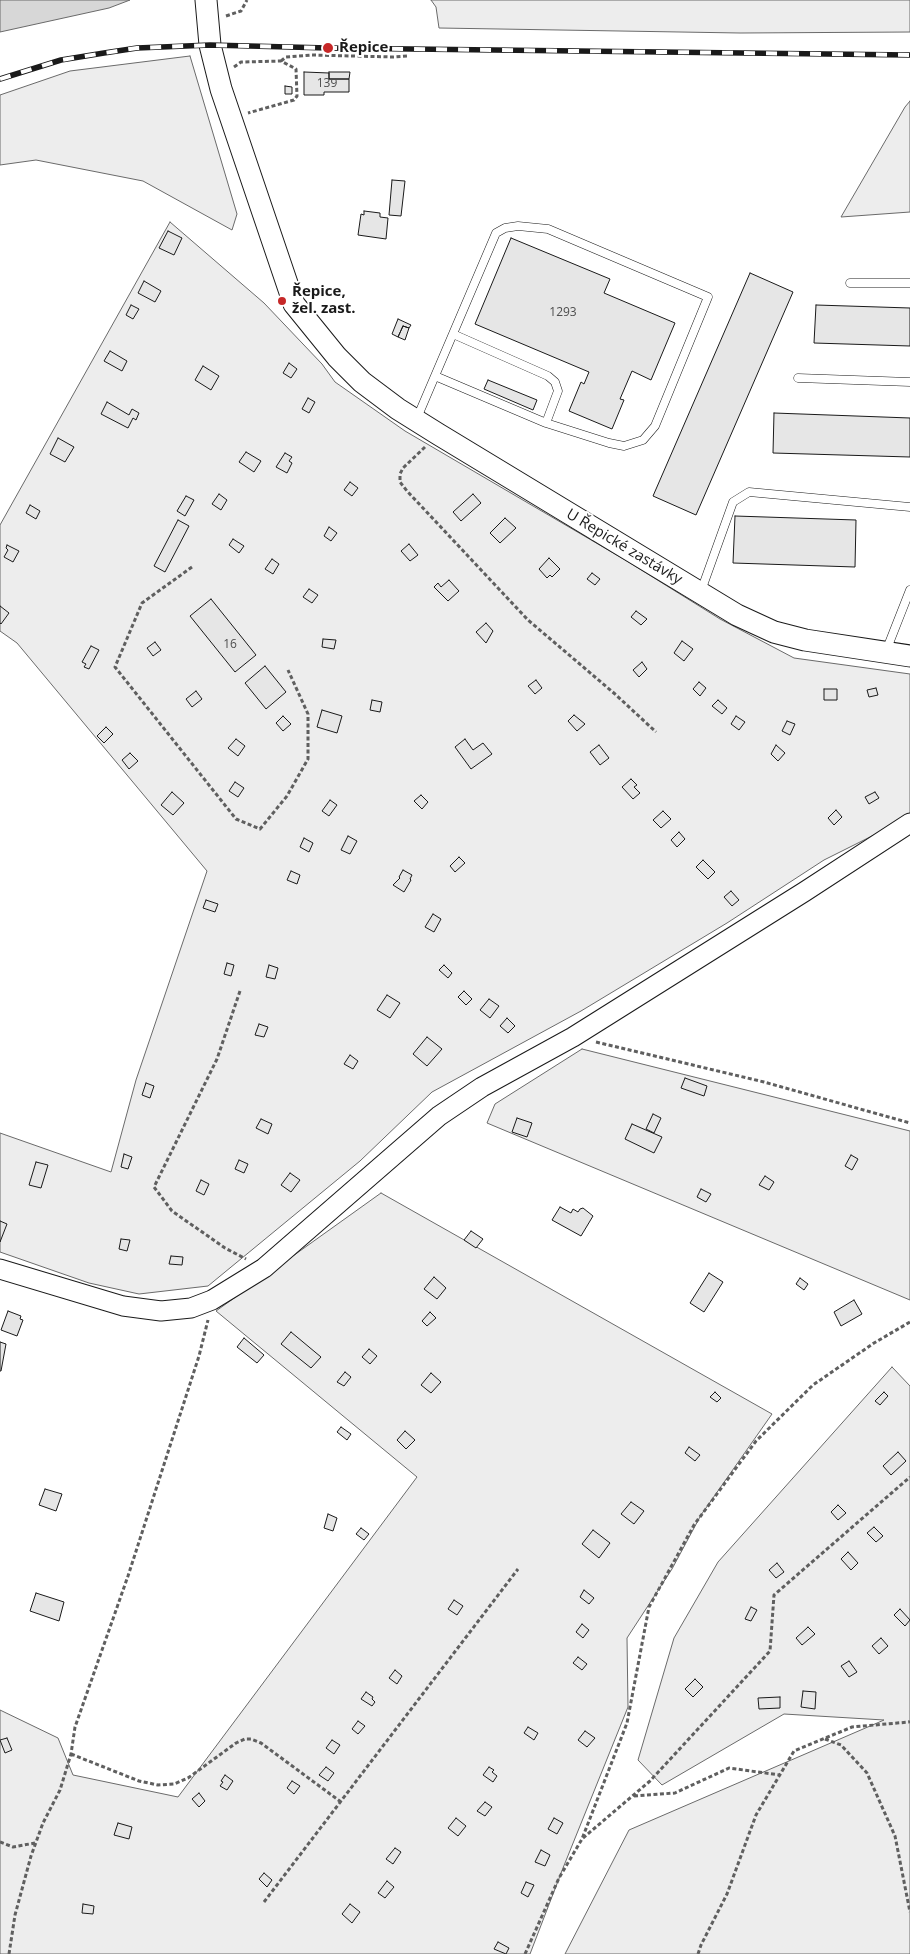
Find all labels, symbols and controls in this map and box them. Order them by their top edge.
place label: Řepice [339,39,388,57]
marker: Řepice [321,41,335,55]
house number: 139 [317,77,337,91]
place label: Řepice, žel. zast. [292,283,356,318]
marker: Řepice, žel. zast. [276,295,288,307]
house number: 1293 [549,306,577,320]
street label: U Řepické zastávky [563,505,685,589]
house number: 16 [223,638,237,652]

